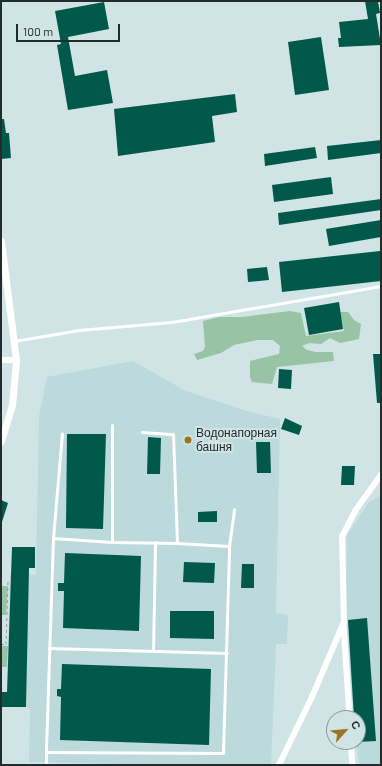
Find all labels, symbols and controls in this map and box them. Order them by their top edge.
scale bar [18,16,122,42]
text: 100 m [23,24,53,38]
place label: Водонапорная башня [196,426,277,454]
marker: Водонапорная башня [183,435,193,445]
north arrow [326,710,366,750]
text: С [349,718,364,731]

